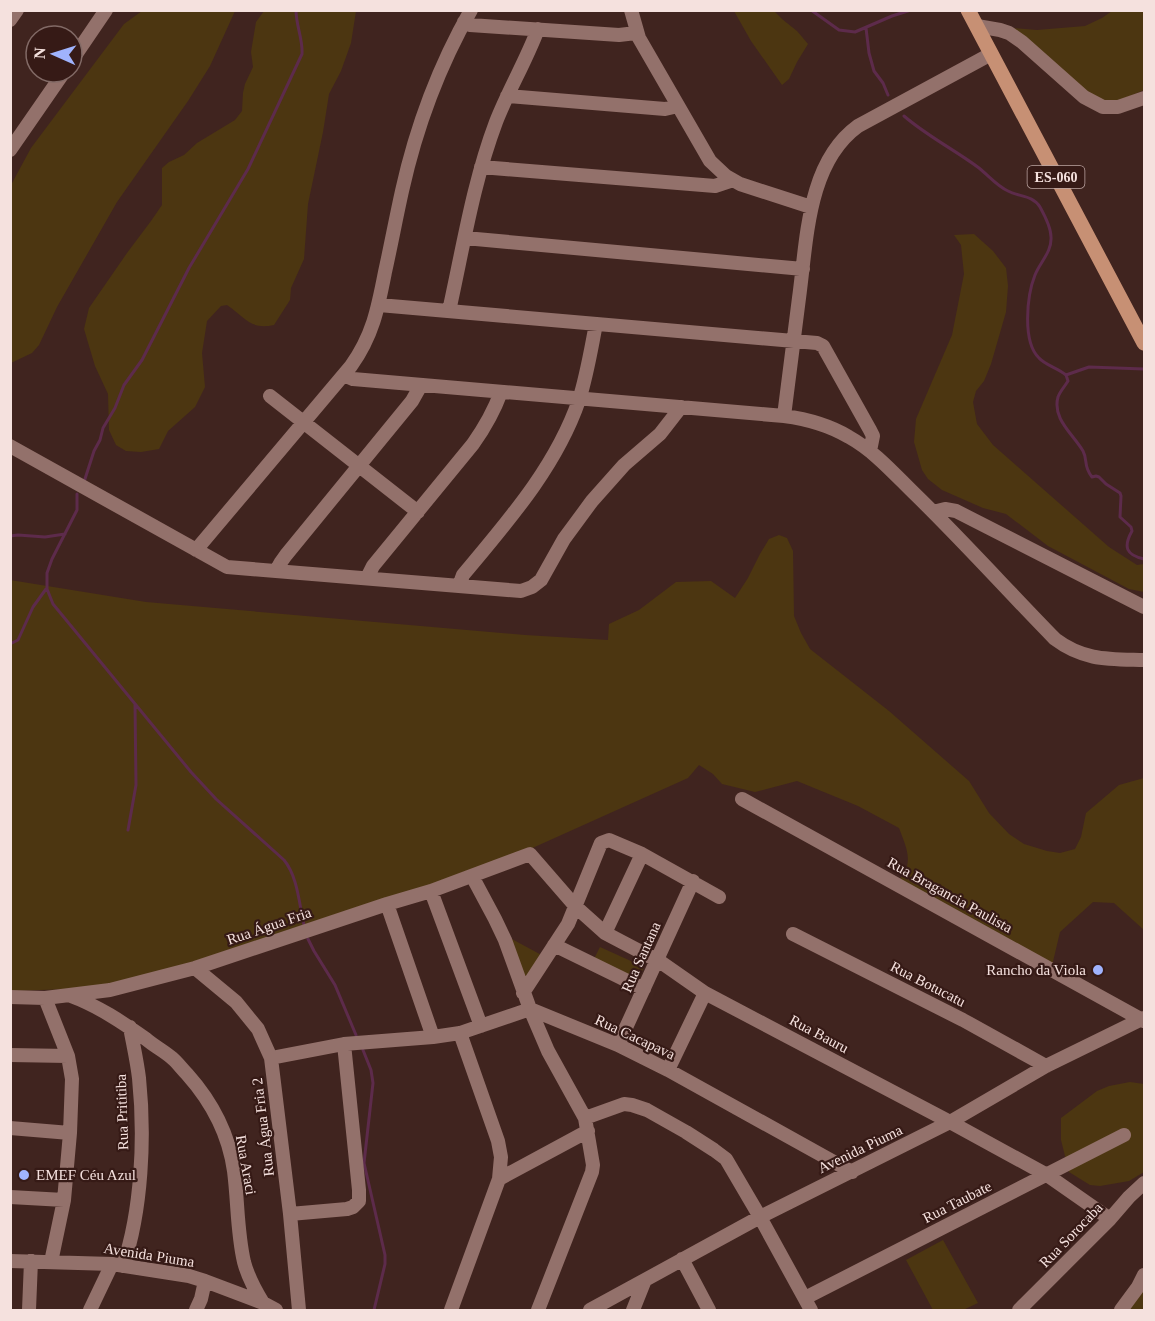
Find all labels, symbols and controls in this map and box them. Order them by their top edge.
north arrow [24,24,84,84]
text: N [31,47,48,59]
road number: ES-060 [1028,166,1084,188]
street label: Rua Bragancia Paulista [885,854,1015,936]
street label: Rua Água Fria [225,904,314,948]
street label: Rua Santana [618,919,664,995]
street label: Rua Botucatu [888,958,969,1010]
place label: Rancho da Viola [986,962,1086,978]
marker: Rancho da Viola [1091,963,1105,977]
street label: Rua Cacapava [593,1012,678,1063]
street label: Rua Bauru [787,1012,852,1056]
street label: Rua Prititiba [113,1073,131,1150]
street label: Rua Água Fria 2 [249,1077,277,1177]
street label: Avenida Piuma [815,1122,905,1176]
street label: Rua Araci [233,1134,259,1196]
place label: EMEF Céu Azul [36,1167,136,1183]
marker: EMEF Céu Azul [17,1168,31,1182]
street label: Rua Taubate [920,1178,994,1226]
street label: Rua Sorocaba [1036,1199,1106,1271]
street label: Avenida Piuma [102,1240,196,1270]

